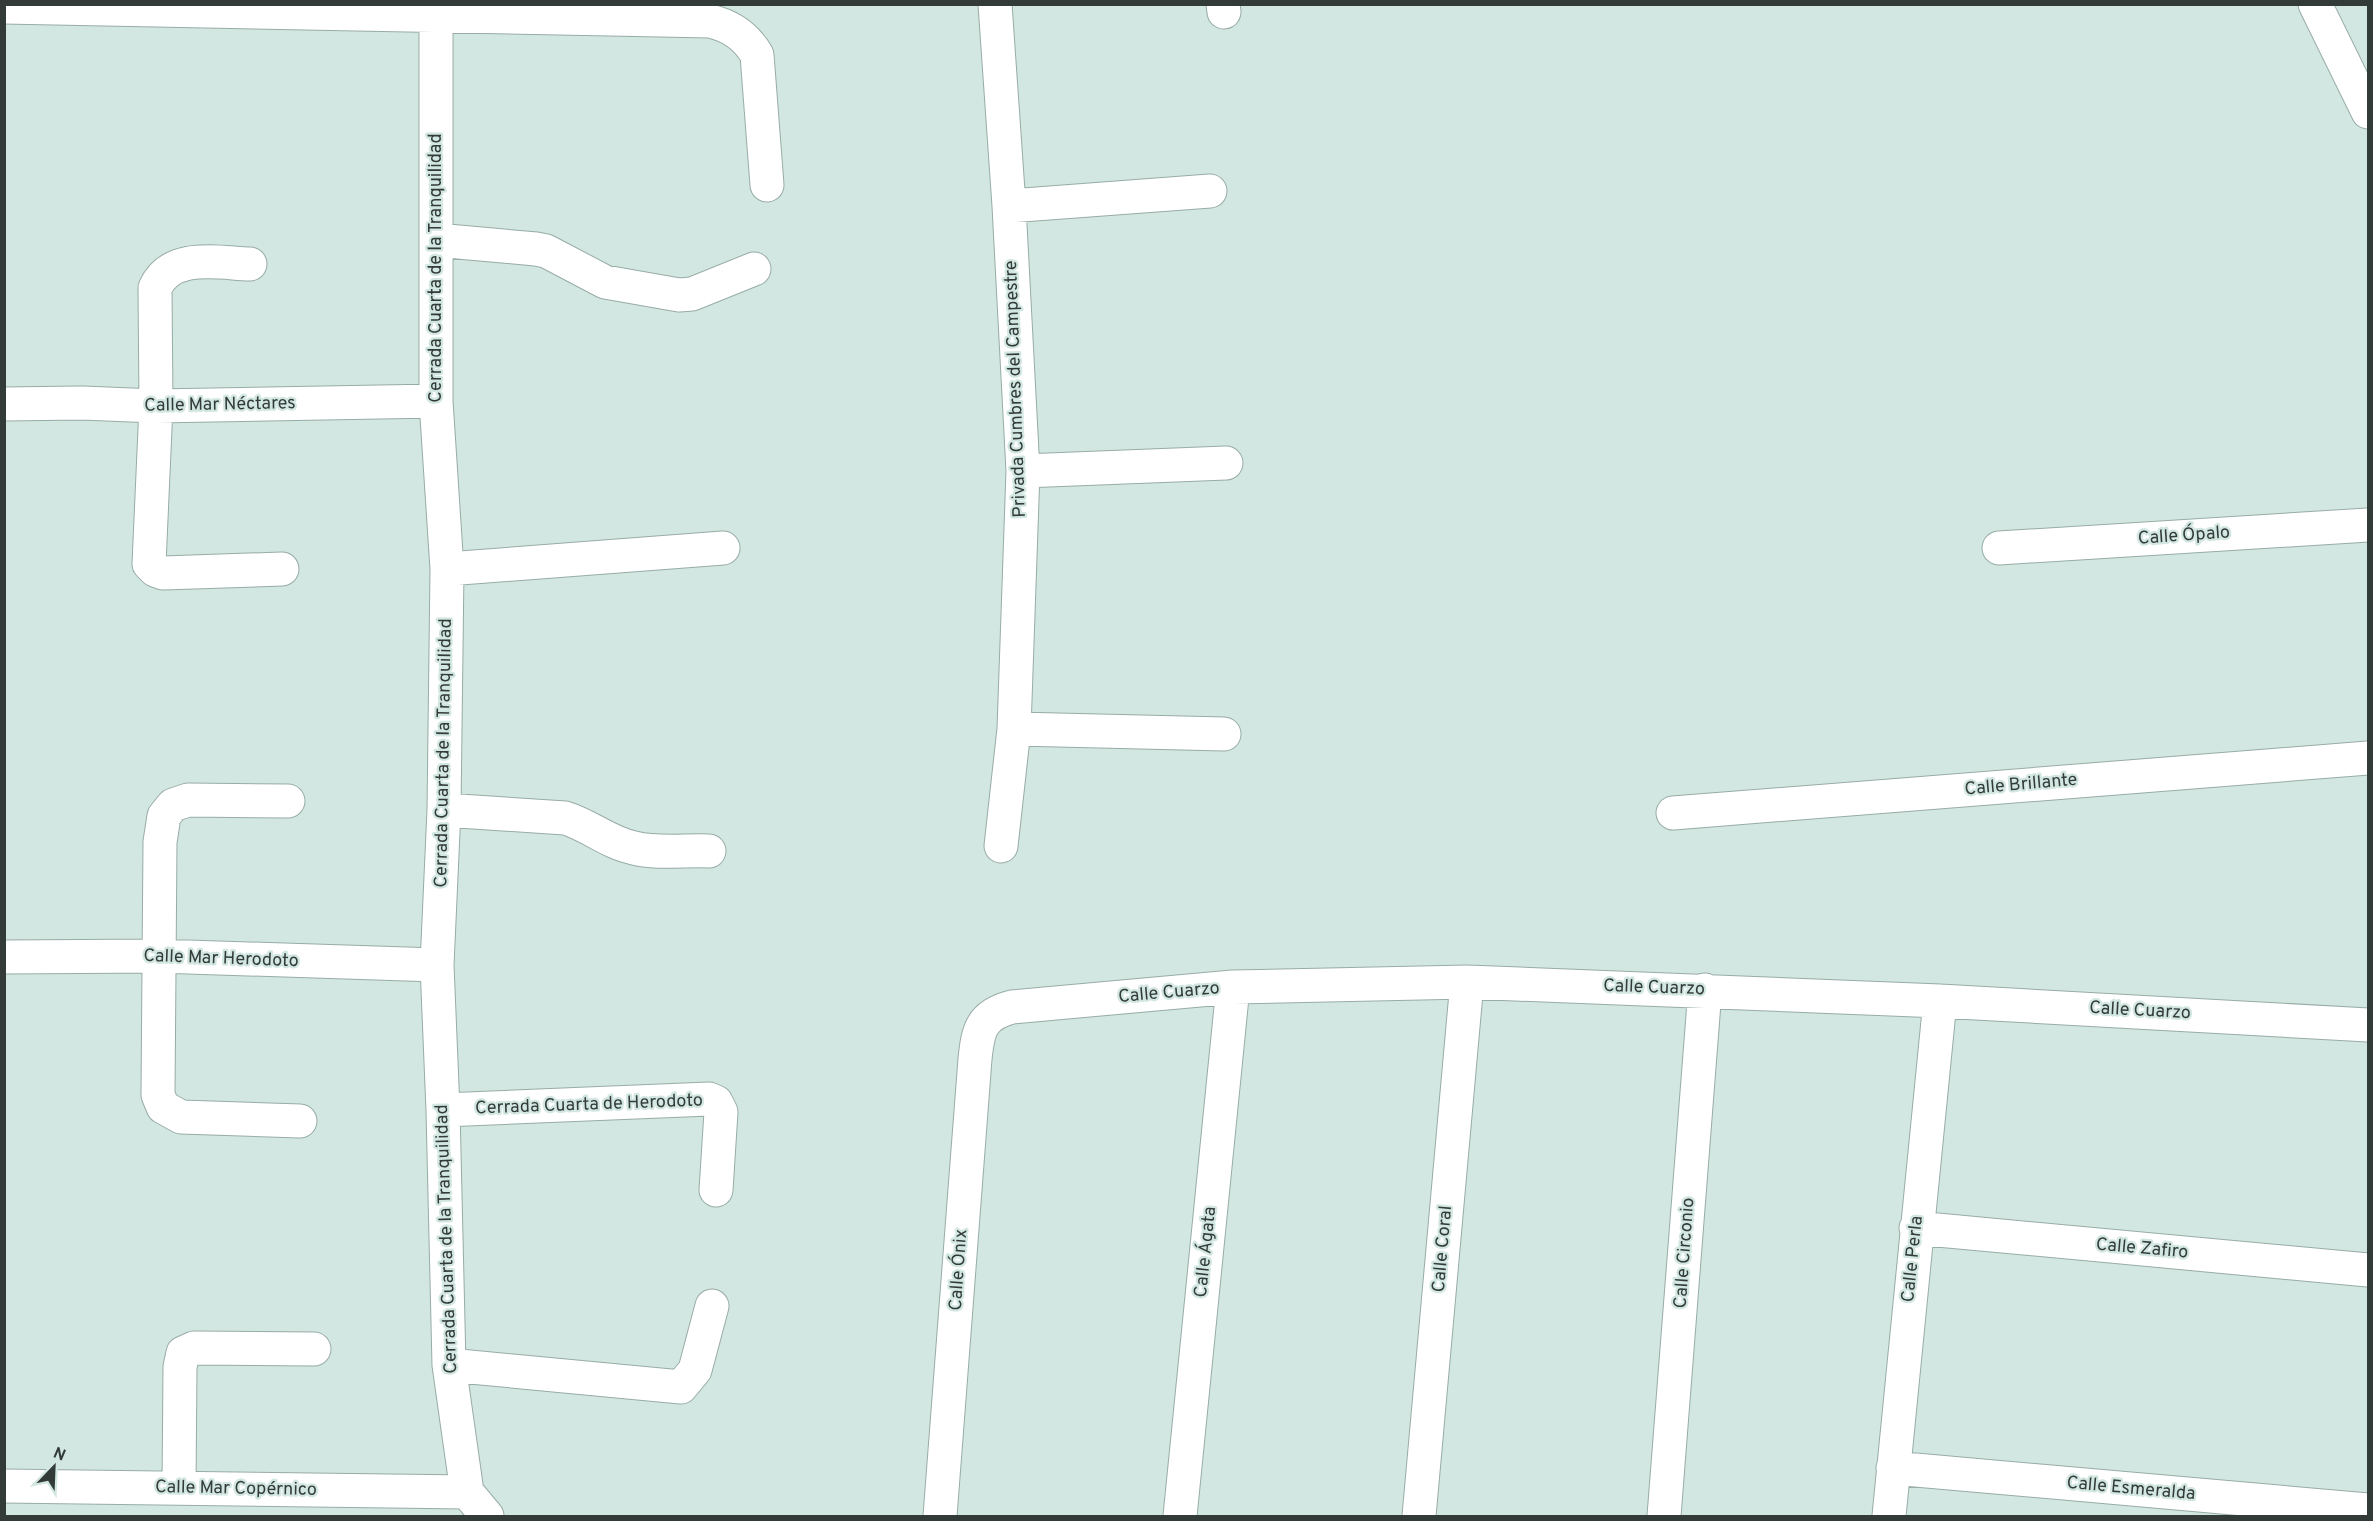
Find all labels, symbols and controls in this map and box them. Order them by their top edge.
street label: Cerrada Cuarta de la Tranquilidad [425,133,448,403]
street label: Privada Cumbres del Campestre [1000,260,1032,518]
street label: Calle Mar Néctares [144,392,296,418]
street label: Calle Ópalo [2137,519,2231,551]
street label: Cerrada Cuarta de la Tranquilidad [430,618,458,888]
street label: Calle Brillante [1964,769,2078,801]
street label: Calle Mar Herodoto [143,945,299,973]
street label: Calle Cuarzo [1603,975,1705,1001]
street label: Calle Cuarzo [1117,977,1221,1009]
street label: Calle Cuarzo [2089,997,2191,1025]
street label: Cerrada Cuarta de Herodoto [475,1090,703,1120]
street label: Cerrada Cuarta de la Tranquilidad [431,1104,463,1374]
street label: Calle Circonio [1670,1197,1700,1309]
street label: Calle Ágata [1188,1205,1222,1299]
street label: Calle Coral [1428,1205,1458,1293]
street label: Calle Perla [1897,1215,1929,1303]
street label: Calle Ónix [943,1228,973,1312]
street label: Calle Zafiro [2095,1233,2189,1265]
north arrow [24,1437,84,1497]
text: N [50,1444,68,1466]
street label: Calle Esmeralda [2066,1472,2196,1506]
street label: Calle Mar Copérnico [155,1476,317,1502]

